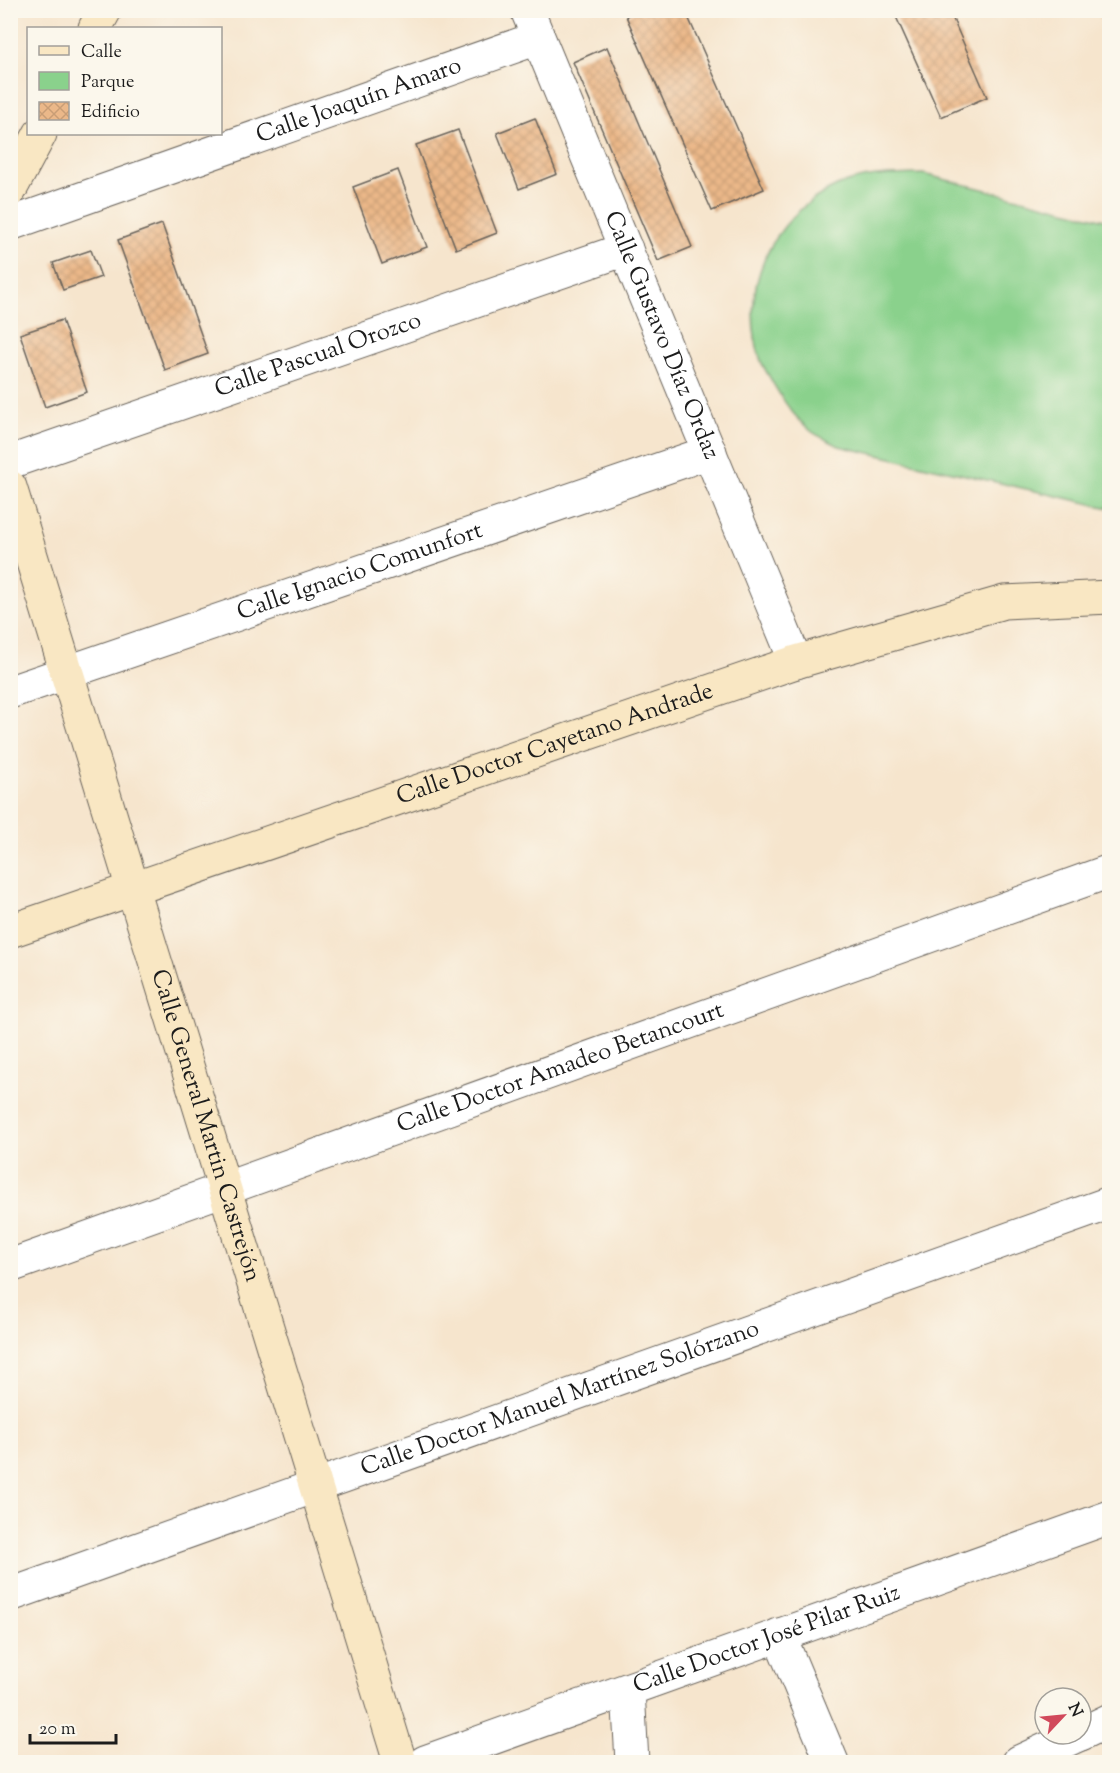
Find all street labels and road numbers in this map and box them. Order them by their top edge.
street label: Calle Joaquín Amaro [252,49,466,153]
street label: Calle Gustavo Díaz Ordaz [595,206,728,465]
street label: Calle Pascual Orozco [210,304,426,407]
street label: Calle Ignacio Comunfort [233,514,487,630]
street label: Calle Doctor Cayetano Andrade [392,675,718,814]
street label: Calle General Martin Castrejón [142,965,269,1286]
street label: Calle Doctor Amadeo Betancourt [392,994,729,1143]
street label: Calle Doctor Manuel Martínez Solórzano [356,1312,764,1486]
street label: Calle Doctor José Pilar Ruiz [628,1576,905,1703]

